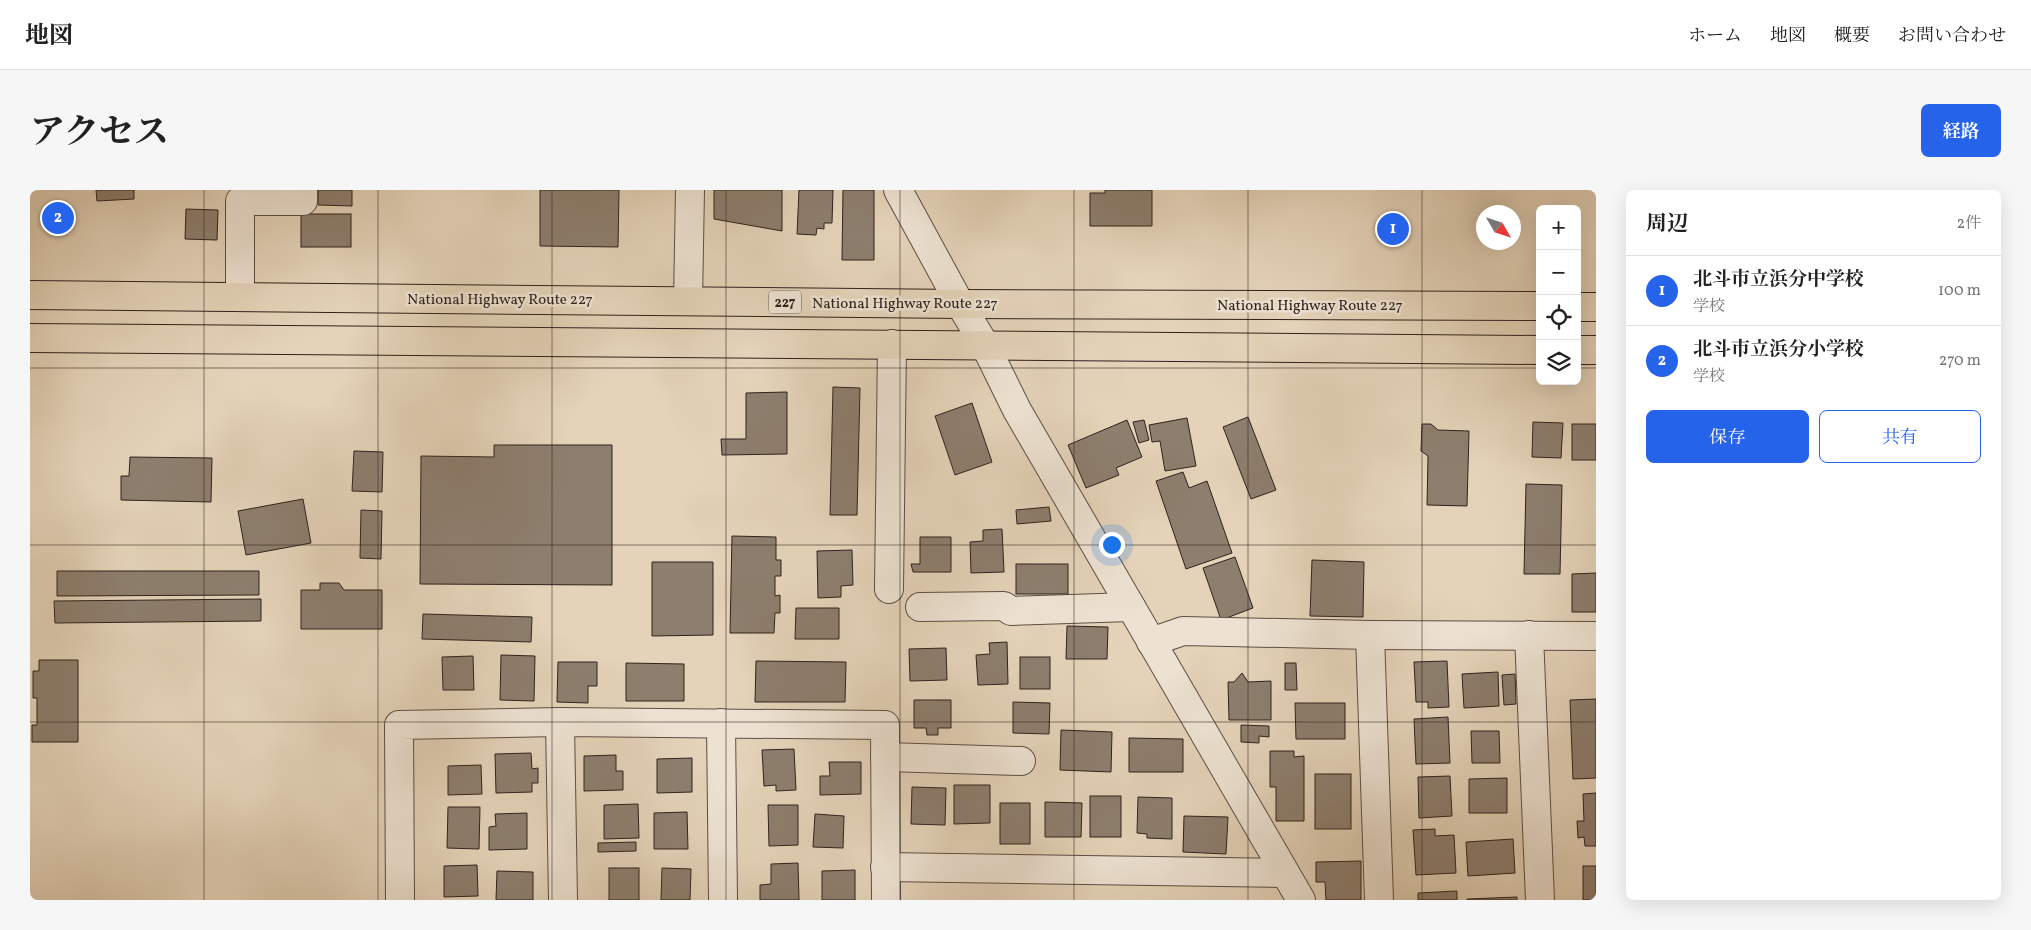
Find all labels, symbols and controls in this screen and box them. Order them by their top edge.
text: 地図 [25,20,73,54]
text: ホーム [1688,24,1742,49]
text: 地図 [1770,24,1806,49]
text: 概要 [1834,24,1870,49]
text: お問い合わせ [1898,24,2006,49]
button: 経路 [1921,104,2001,157]
text: アクセス [30,110,169,158]
pin: 2 [42,199,74,237]
north arrow [1476,205,1521,250]
map controls [1536,205,1581,385]
button: + [1536,205,1581,250]
pin: 1 [1377,210,1409,248]
text: 周辺 [1646,210,1688,239]
text: 2件 [1956,213,1981,235]
button: − [1536,250,1581,295]
text: 北斗市立浜分中学校 [1693,267,1864,293]
text: 1 [1659,280,1665,302]
text: 100 m [1938,280,1981,302]
street label: National Highway Route 227 [407,290,593,311]
road number: 227 [769,290,801,314]
street label: National Highway Route 227 [812,294,998,315]
button: locate [1536,295,1581,340]
street label: National Highway Route 227 [1217,296,1403,317]
text: 学校 [1693,296,1725,318]
text: 北斗市立浜分小学校 [1693,337,1864,363]
button: layers [1536,340,1581,385]
text: 2 [1658,350,1666,372]
text: 270 m [1939,350,1981,372]
text: 学校 [1693,366,1725,388]
button: 保存 [1646,410,1809,463]
button: 共有 [1819,410,1981,463]
your location [1099,532,1125,558]

